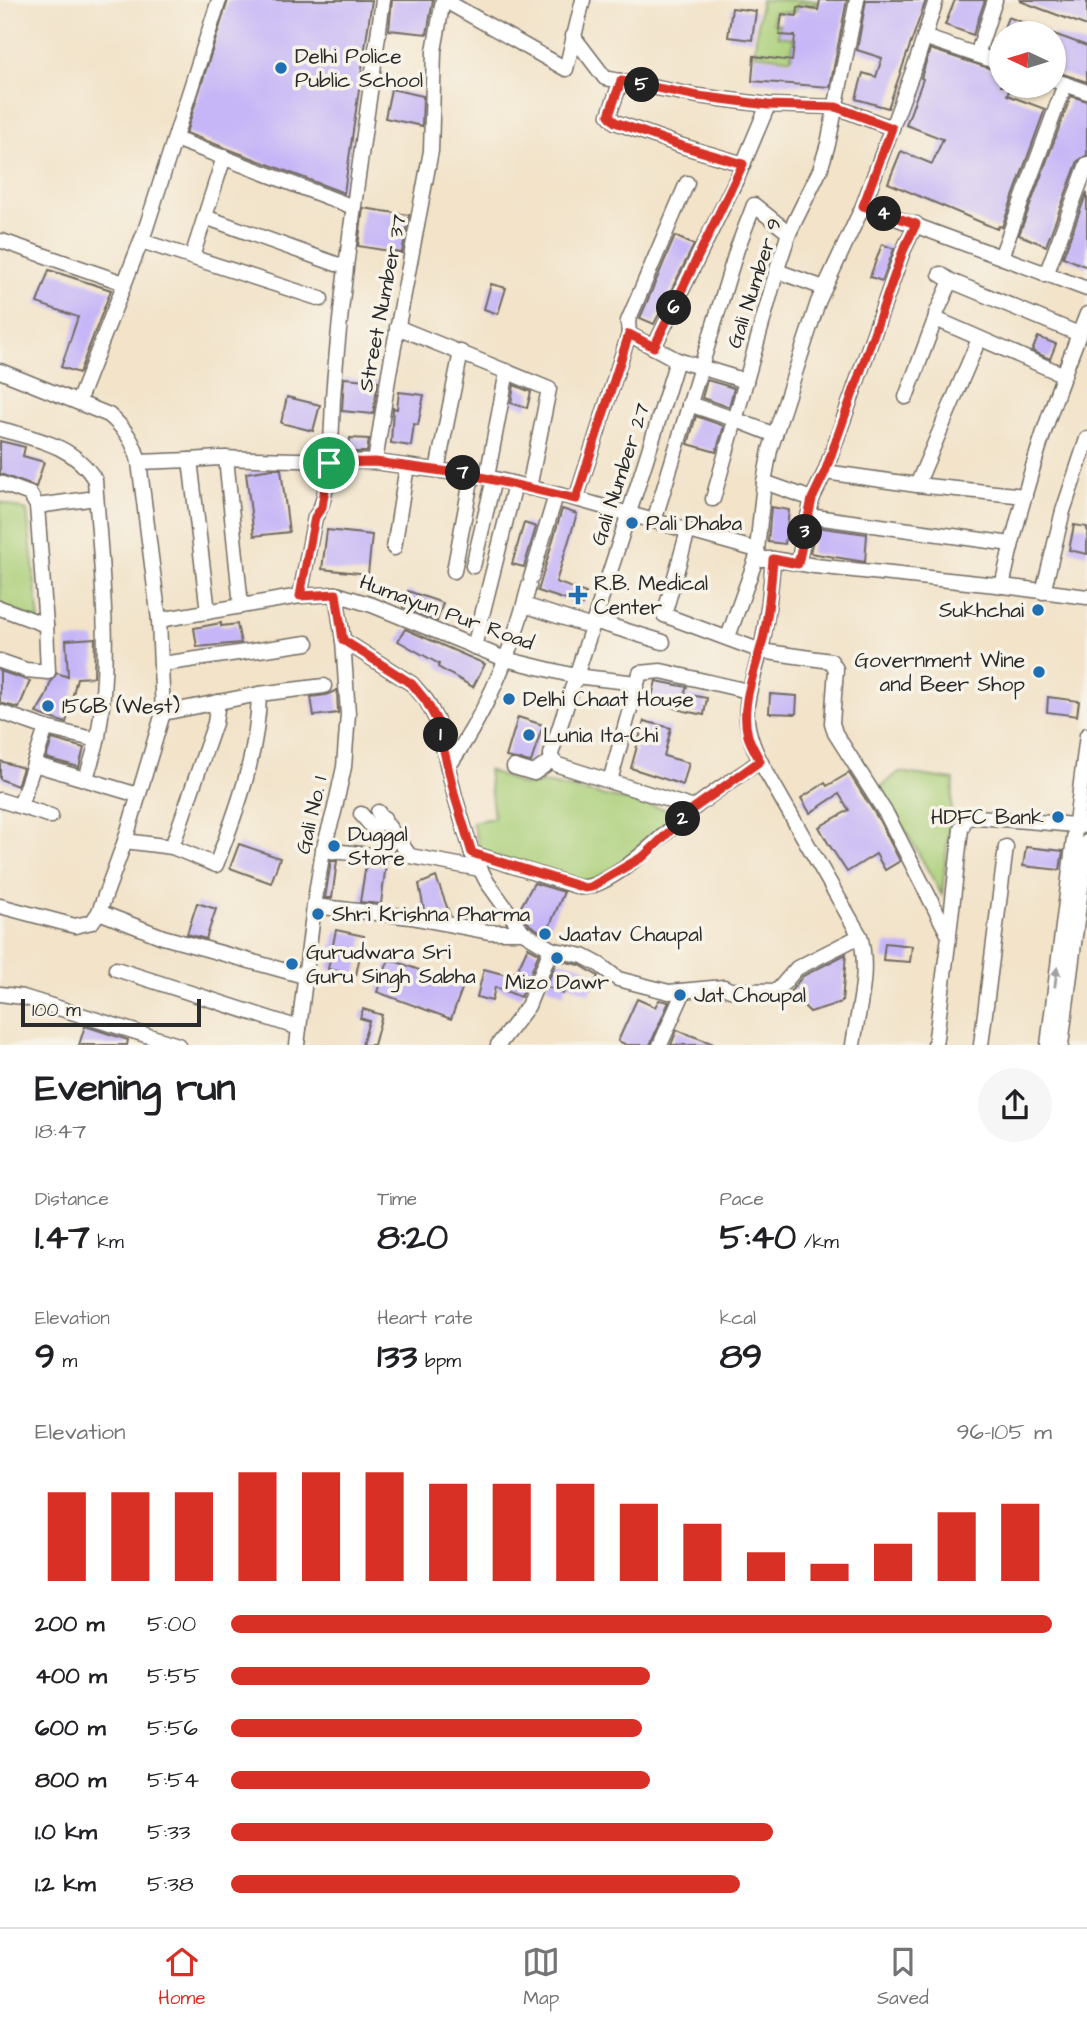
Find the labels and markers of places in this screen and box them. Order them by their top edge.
place label: Delhi Police Public School [295,42,423,95]
marker: Delhi Police Public School [273,60,289,76]
pin: 5 [624,68,660,102]
pin: 4 [866,196,902,232]
pin: 6 [656,290,692,326]
pin [299,433,359,493]
pin: 7 [446,456,480,490]
place label: Pali Dhaba [646,509,742,538]
pin: 3 [788,514,822,550]
marker: Pali Dhaba [624,515,640,531]
place label: R.B. Medical Center [594,569,708,622]
marker: R.B. Medical Center [568,585,588,605]
place label: Sukhchai [939,596,1024,625]
marker: Sukhchai [1030,602,1046,618]
place label: Government Wine and Beer Shop [854,646,1025,700]
marker: Government Wine and Beer Shop [1031,664,1047,680]
place label: Delhi Chaat House [523,685,694,714]
marker: Delhi Chaat House [501,691,517,707]
place label: 156B (West) [62,692,180,721]
marker: 156B (West) [40,698,56,714]
pin: 1 [424,718,458,752]
place label: Lunia Ita-Chi [543,721,658,750]
marker: Lunia Ita-Chi [521,727,537,743]
pin: 2 [666,802,700,836]
place label: HDFC Bank [931,803,1044,832]
marker: HDFC Bank [1050,809,1066,825]
place label: Duggal Store [348,820,408,873]
marker: Duggal Store [326,838,342,854]
place label: Shri Krishna Pharma [332,900,530,929]
marker: Shri Krishna Pharma [310,906,326,922]
place label: Jaatav Chaupal [559,920,702,950]
marker: Jaatav Chaupal [537,926,553,942]
place label: Gurudwara Sri Guru Singh Sabha [306,938,476,993]
marker: Mizo Dawr [549,950,565,966]
marker: Gurudwara Sri Guru Singh Sabha [284,956,300,972]
place label: Mizo Dawr [505,968,609,997]
place label: Jat Choupal [694,981,806,1011]
marker: Jat Choupal [672,987,688,1003]

